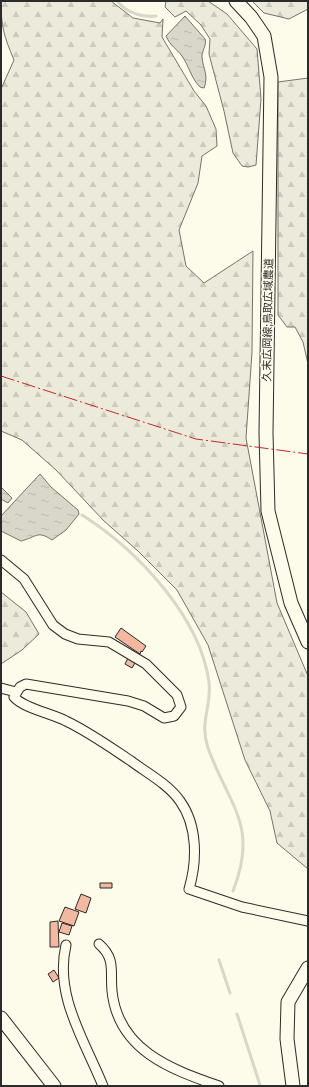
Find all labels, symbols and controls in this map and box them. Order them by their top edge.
street label: 久末広岡線;鳥取広域農道 [259,258,276,382]

